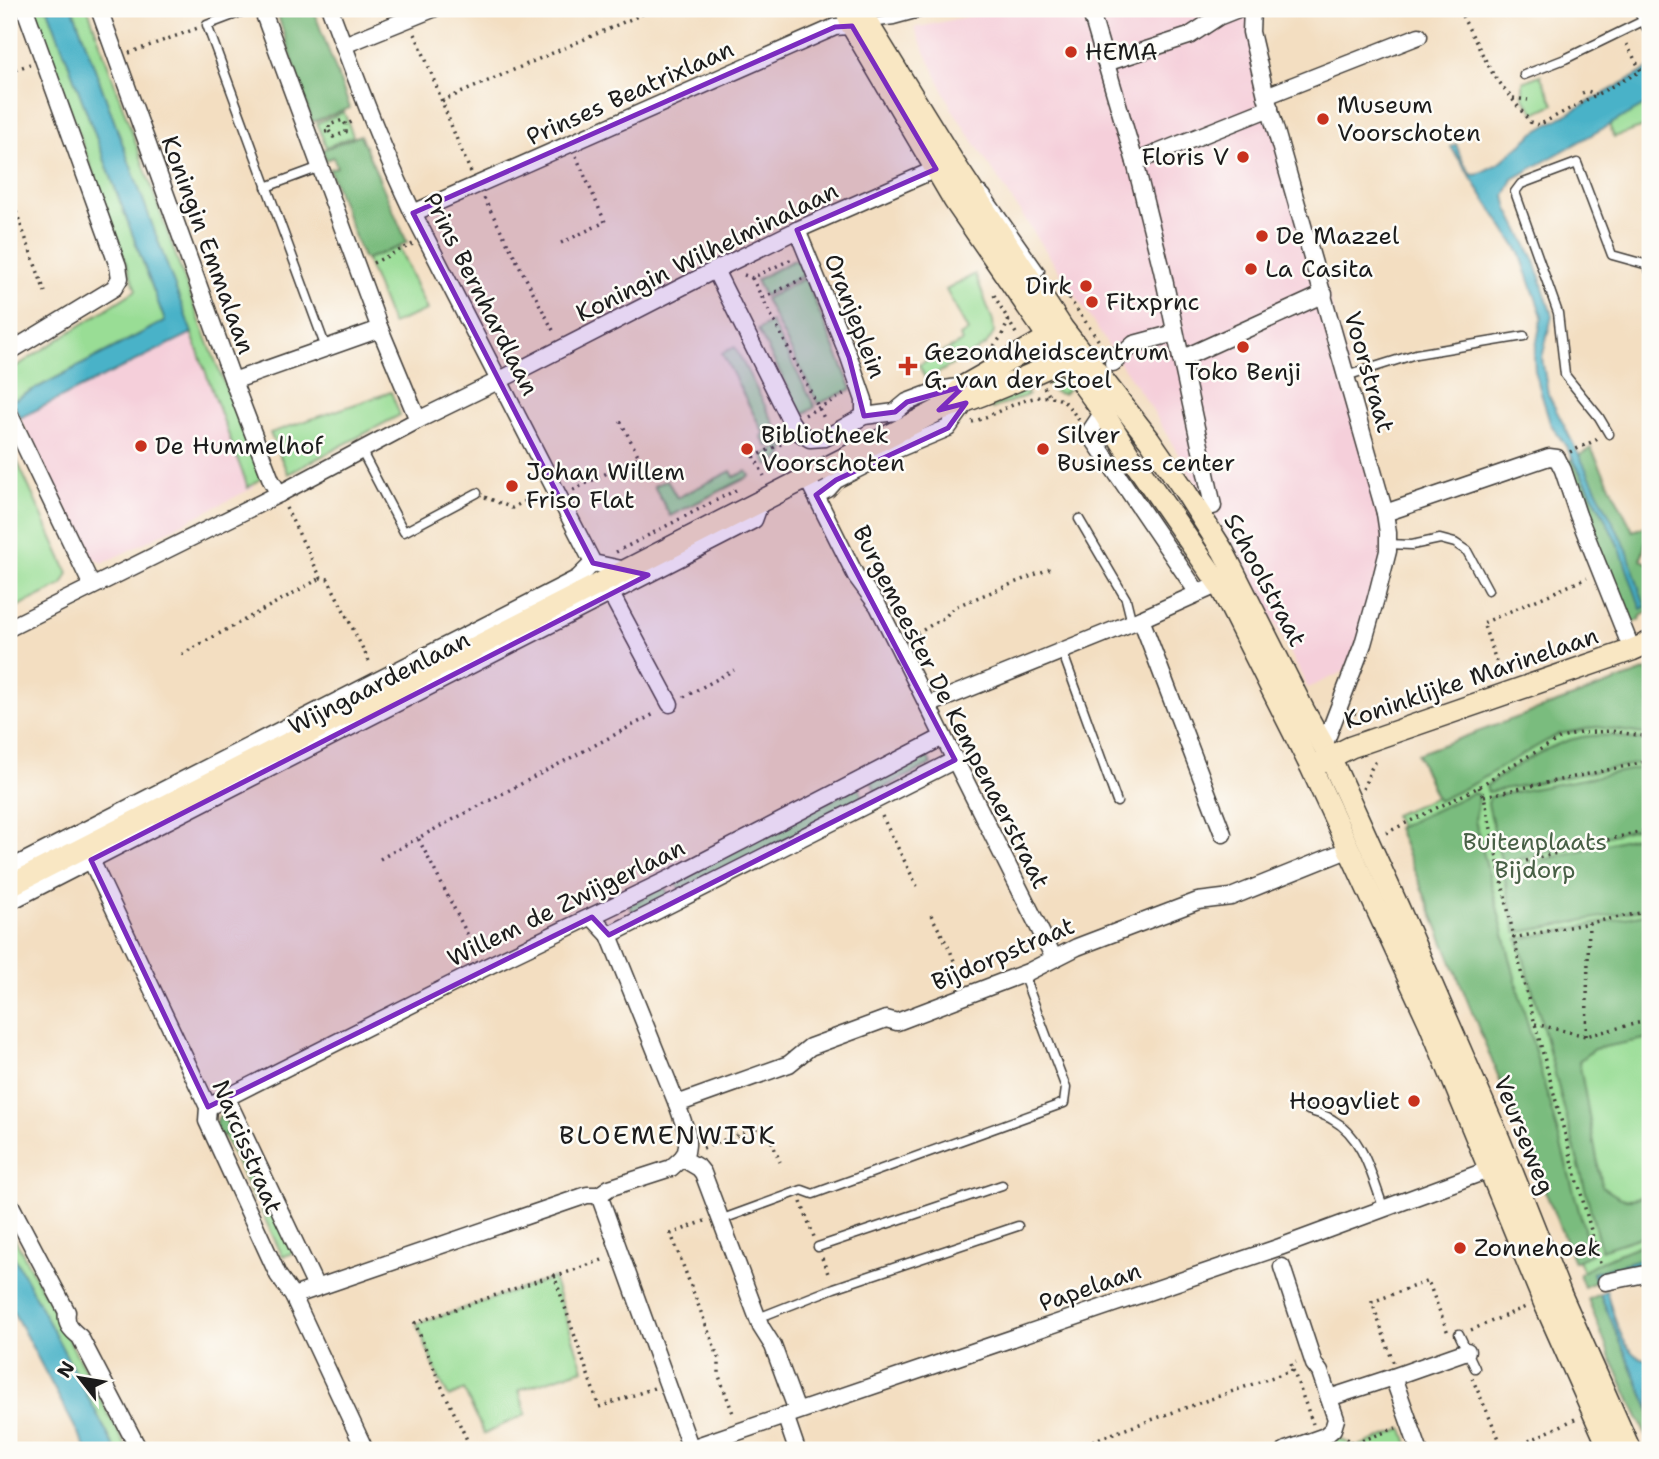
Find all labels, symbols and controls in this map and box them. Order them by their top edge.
street label: Prinses Beatrixlaan [521,33,739,153]
place label: HEMA [1085,36,1158,68]
marker: HEMA [1063,44,1079,60]
place label: Museum Voorschoten [1337,89,1481,149]
marker: Museum Voorschoten [1315,111,1331,127]
street label: Koningin Emmalaan [154,131,262,359]
place label: Floris V [1142,141,1229,173]
marker: Floris V [1235,149,1251,165]
street label: Koningin Wilhelminalaan [570,174,844,330]
street label: Prins Bernhardlaan [416,187,546,401]
place label: De Mazzel [1276,220,1400,252]
marker: De Mazzel [1254,228,1270,244]
street label: Oranjeplein [817,249,893,383]
place label: La Casita [1265,253,1373,285]
marker: La Casita [1243,261,1259,277]
place label: Dirk [1026,270,1072,302]
marker: Dirk [1078,278,1094,294]
place label: Fitxprnc [1106,286,1200,318]
marker: Fitxprnc [1084,294,1100,310]
street label: Voorstraat [1336,308,1402,436]
place label: Gezondheidscentrum G. van der Stoel [924,336,1169,396]
marker: Toko Benji [1235,339,1251,355]
marker: Gezondheidscentrum G. van der Stoel [898,356,918,376]
place label: Toko Benji [1185,356,1301,388]
place label: Bibliotheek Voorschoten [761,419,905,479]
place label: Silver Business center [1057,419,1235,479]
place label: De Hummelhof [155,430,324,462]
marker: De Hummelhof [133,438,149,454]
marker: Bibliotheek Voorschoten [739,441,755,457]
marker: Silver Business center [1035,441,1051,457]
place label: Johan Willem Friso Flat [526,456,685,516]
marker: Johan Willem Friso Flat [504,478,520,494]
street label: Schoolstraat [1216,508,1314,652]
street label: Burgemeester De Kempenaerstraat [845,520,1057,894]
street label: Koninklijke Marinelaan [1340,619,1602,737]
street label: Wijngaardenlaan [283,623,475,743]
park label: Buitenplaats Bijdorp [1463,826,1607,886]
street label: Willem de Zwijgerlaan [442,831,690,975]
street label: Bijdorpstraat [927,910,1079,998]
street label: Veurseweg [1486,1071,1562,1199]
street label: Narcisstraat [204,1075,290,1219]
place label: Hoogvliet [1289,1085,1400,1117]
marker: Hoogvliet [1406,1093,1422,1109]
district label: BLOEMENWIJK [559,1117,777,1152]
place label: Zonnehoek [1474,1232,1601,1264]
marker: Zonnehoek [1452,1240,1468,1256]
street label: Papelaan [1035,1255,1145,1319]
north arrow [46,1344,116,1414]
text: N [51,1357,80,1382]

